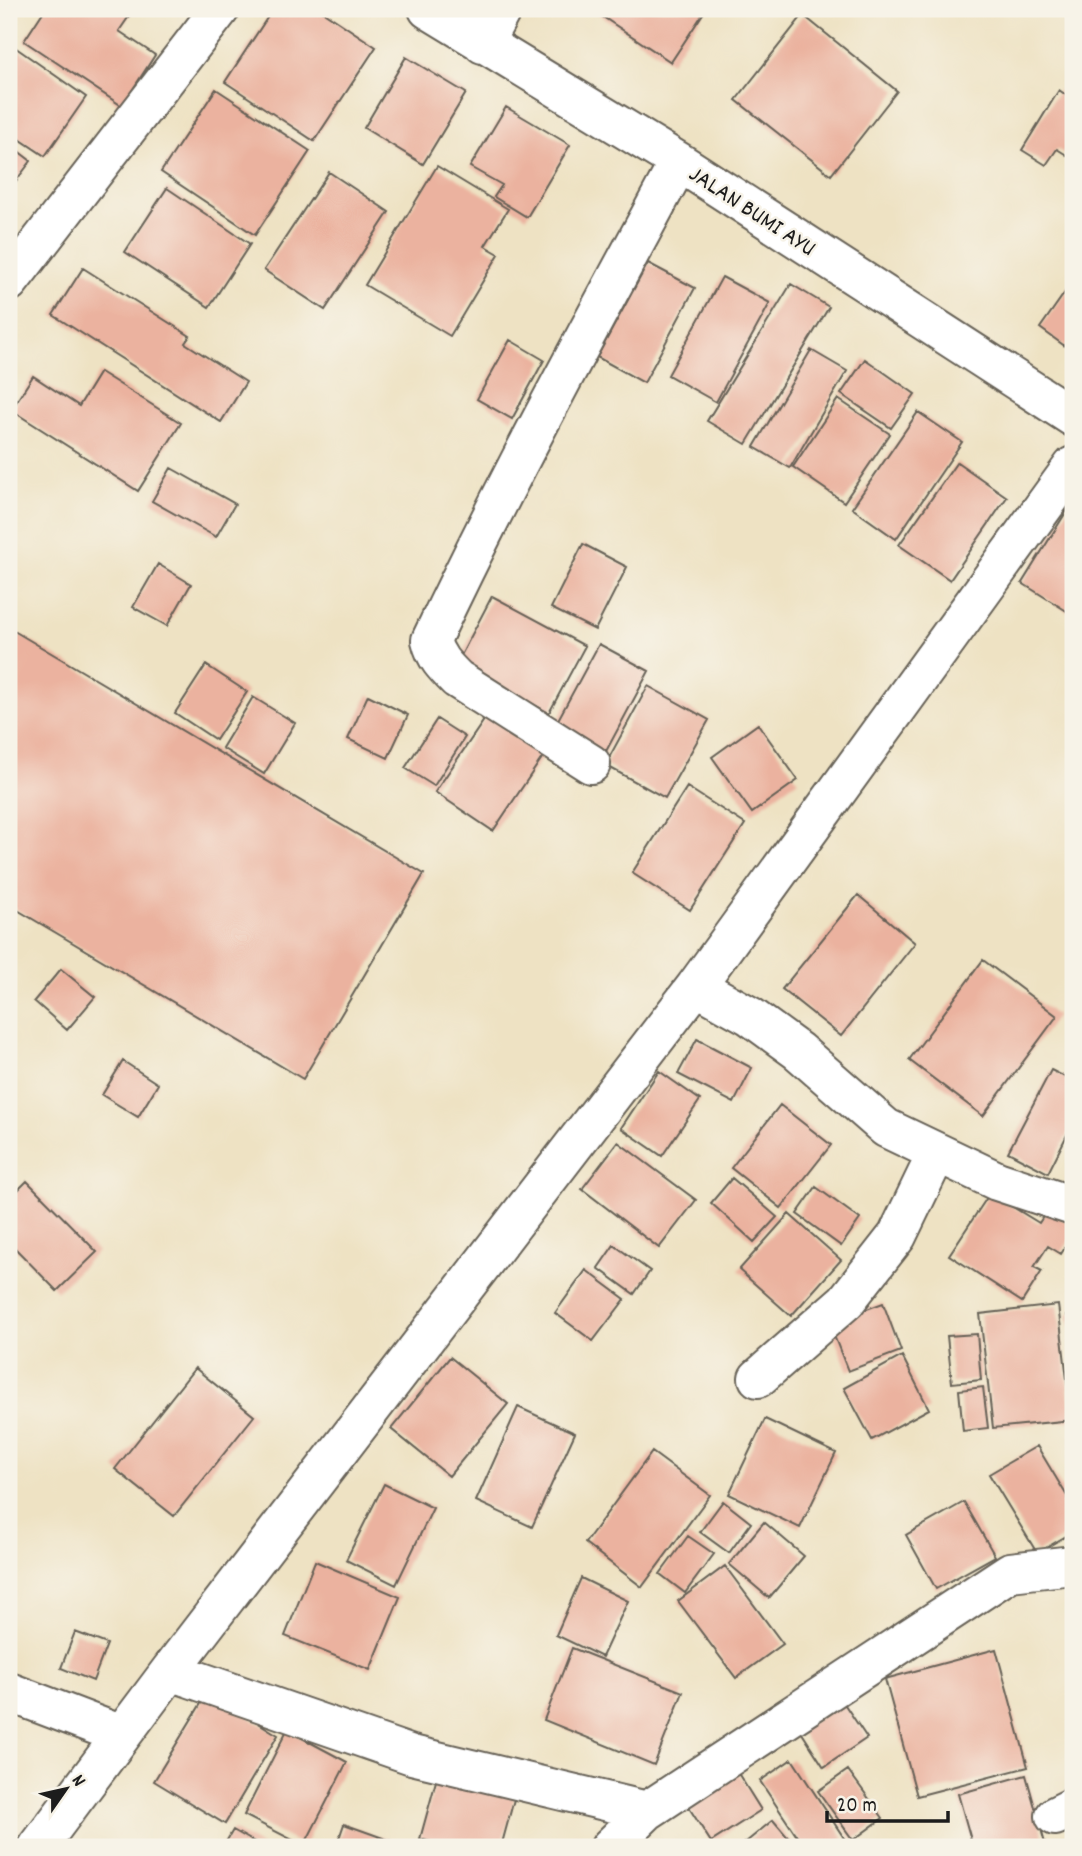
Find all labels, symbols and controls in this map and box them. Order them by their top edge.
street label: JALAN BUMI AYU [681,159,822,266]
north arrow [32,1755,102,1825]
text: N [63,1770,91,1793]
scale bar [827,1779,947,1823]
text: 20 m [837,1792,877,1822]

